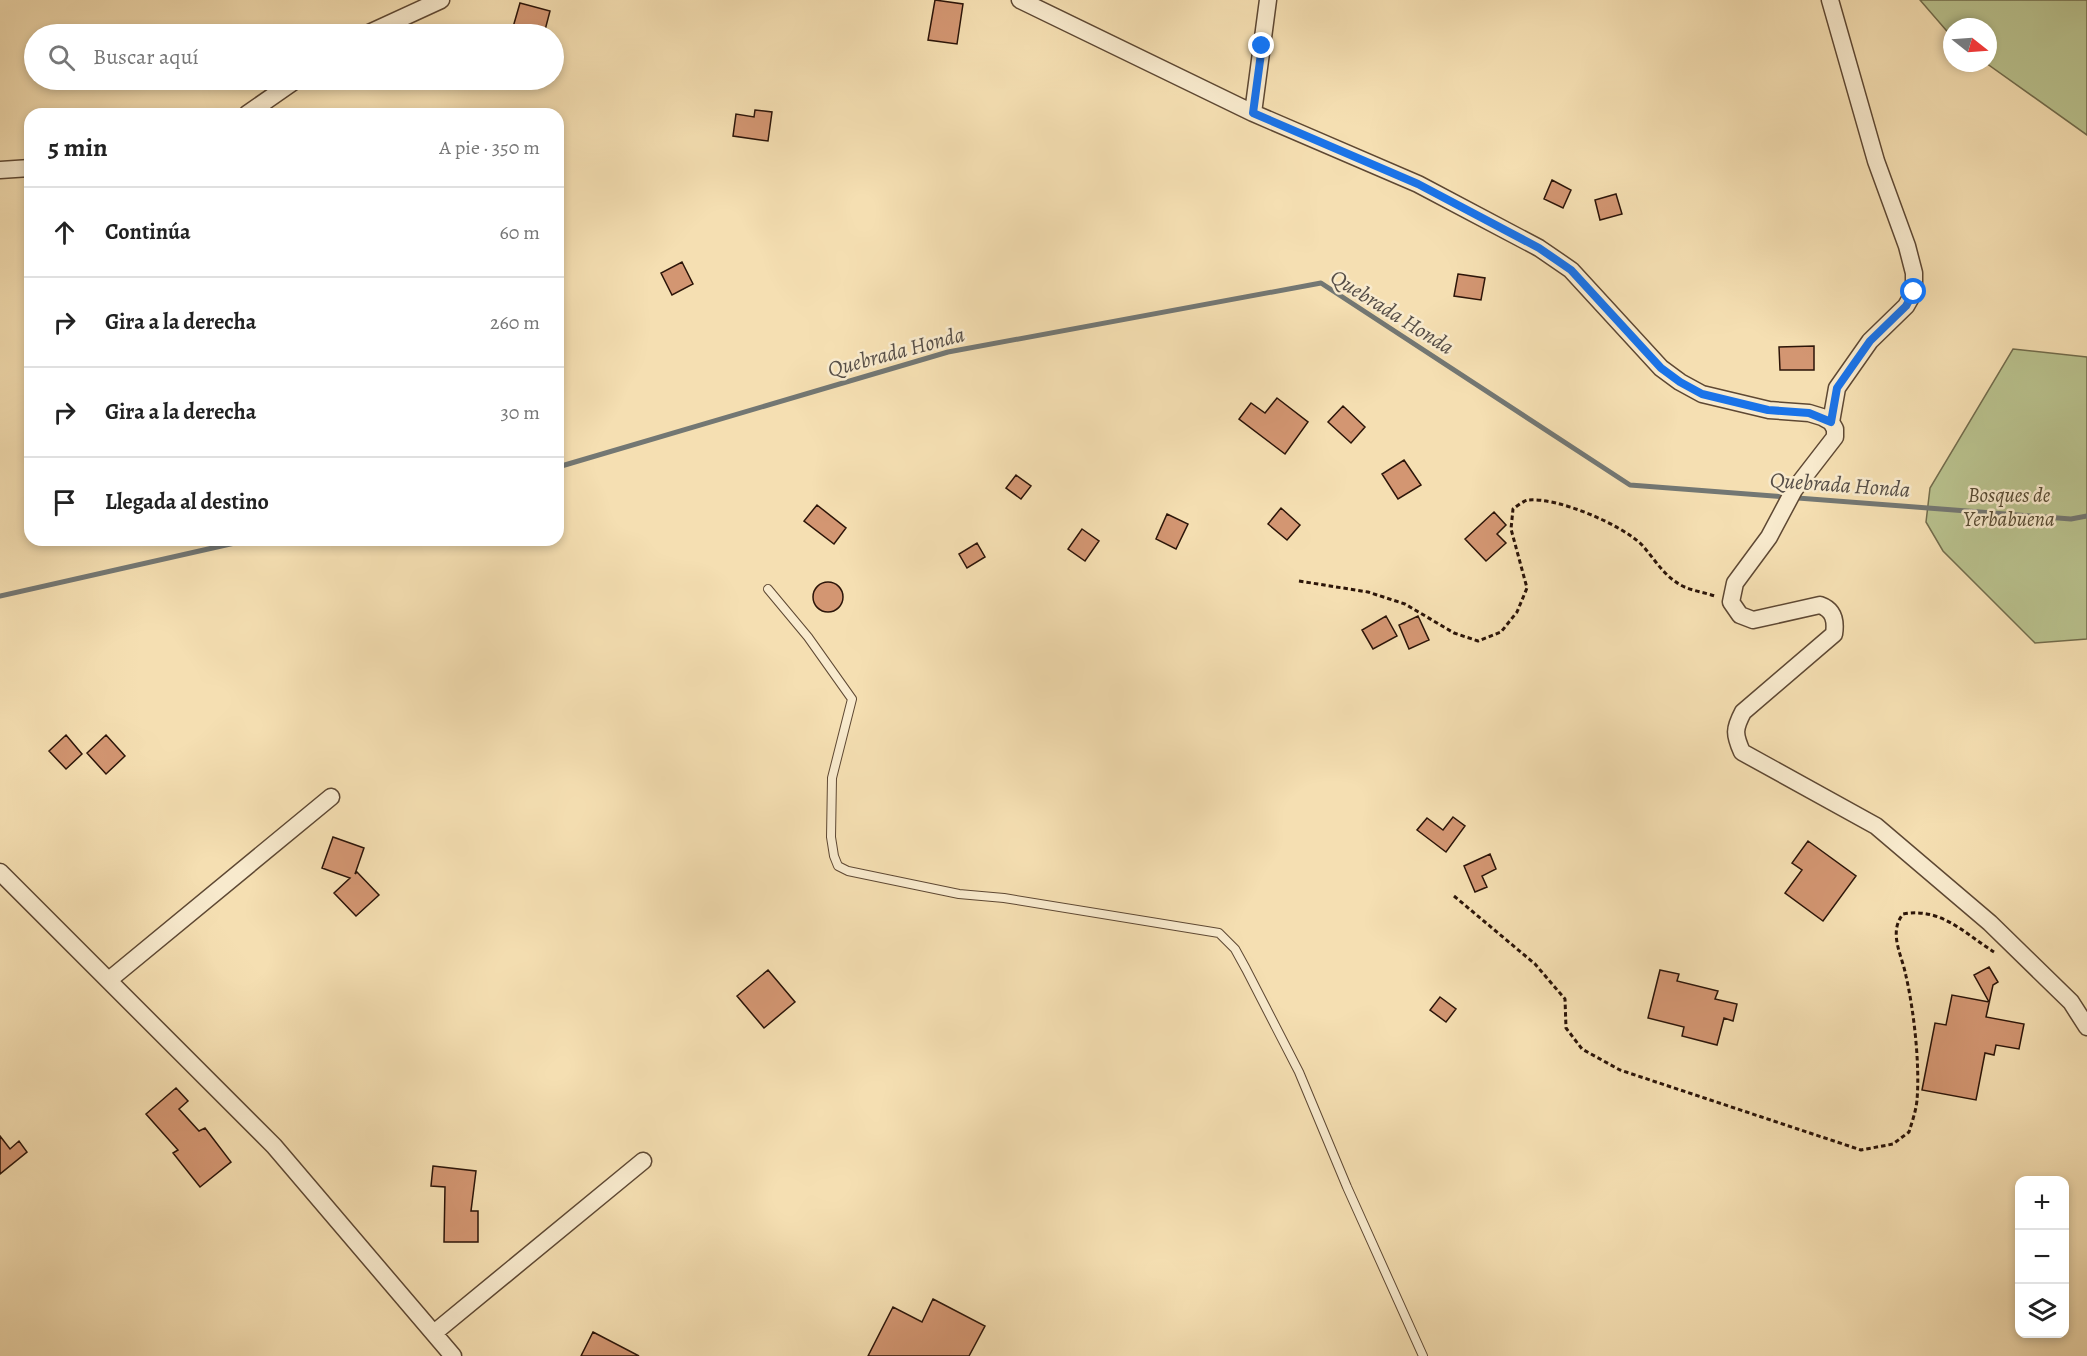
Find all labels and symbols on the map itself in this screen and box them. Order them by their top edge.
north arrow [1943,18,1997,72]
route end [1248,32,1274,58]
water label: Quebrada Honda [1324,262,1460,362]
route start [1900,278,1926,304]
water label: Quebrada Honda [824,319,968,385]
water label: Quebrada Honda [1769,465,1911,505]
park label: Bosques de Yerbabuena [1963,481,2055,533]

